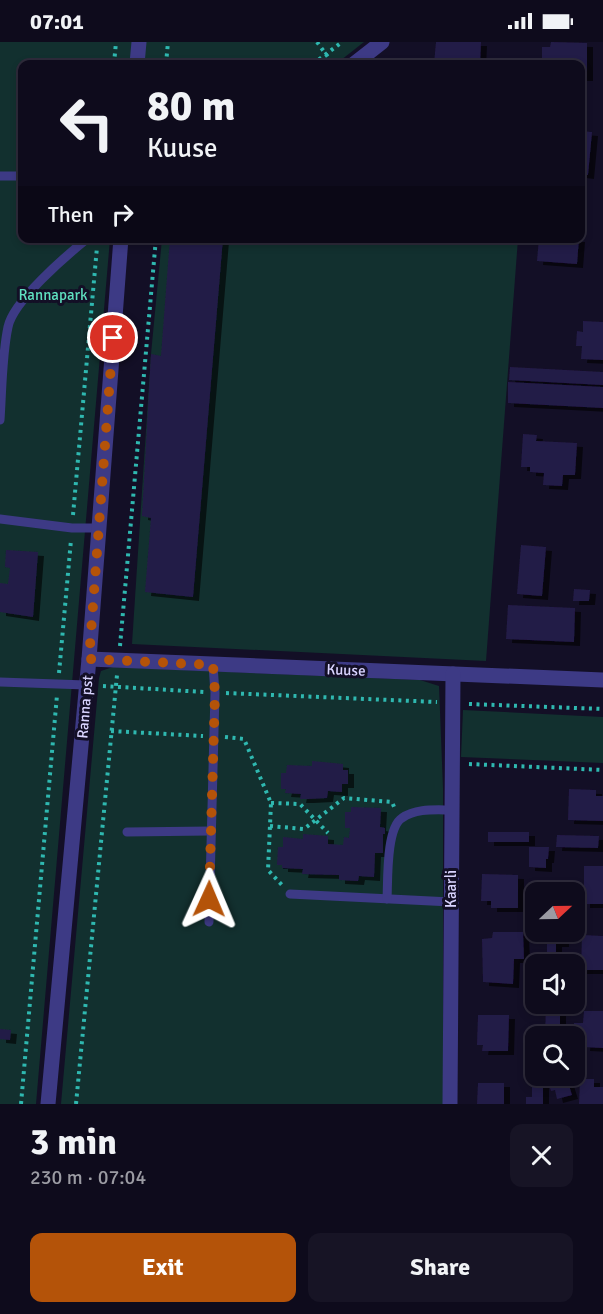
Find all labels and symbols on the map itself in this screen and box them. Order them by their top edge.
park label: Rannapark [18,286,88,304]
pin [87,312,138,363]
street label: Kuuse [326,660,366,680]
street label: Ranna pst [73,675,97,739]
position arrow [177,867,241,931]
street label: Kaarli [442,870,460,908]
north arrow [525,882,585,942]

